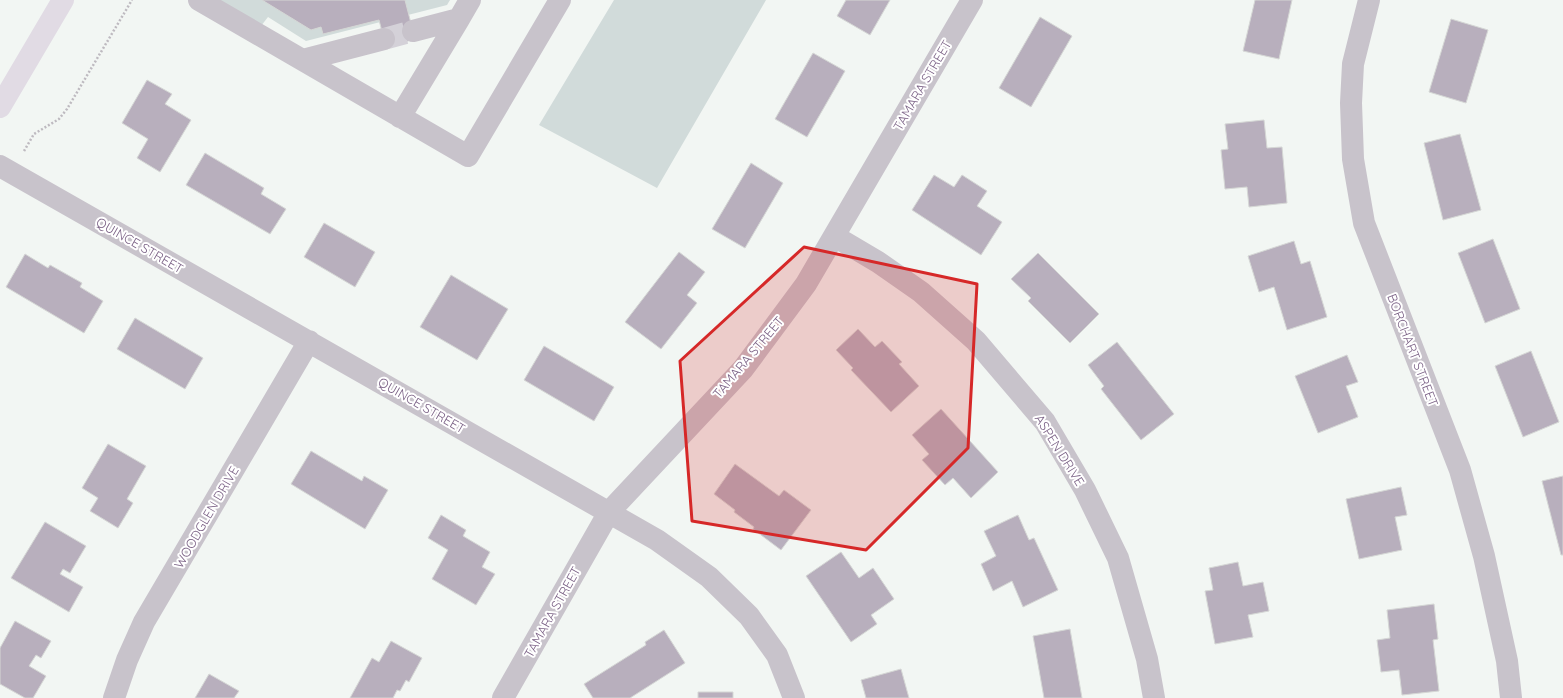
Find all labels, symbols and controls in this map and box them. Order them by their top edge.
street label: TAMARA STREET [890,37,954,133]
street label: QUINCE STREET [94,214,187,276]
street label: BORCHART STREET [1384,291,1442,409]
street label: TAMARA STREET [709,313,787,401]
street label: QUINCE STREET [376,374,469,436]
street label: ASPEN DRIVE [1032,411,1088,489]
street label: WOODGLEN DRIVE [170,463,242,571]
street label: TAMARA STREET [520,563,584,660]

